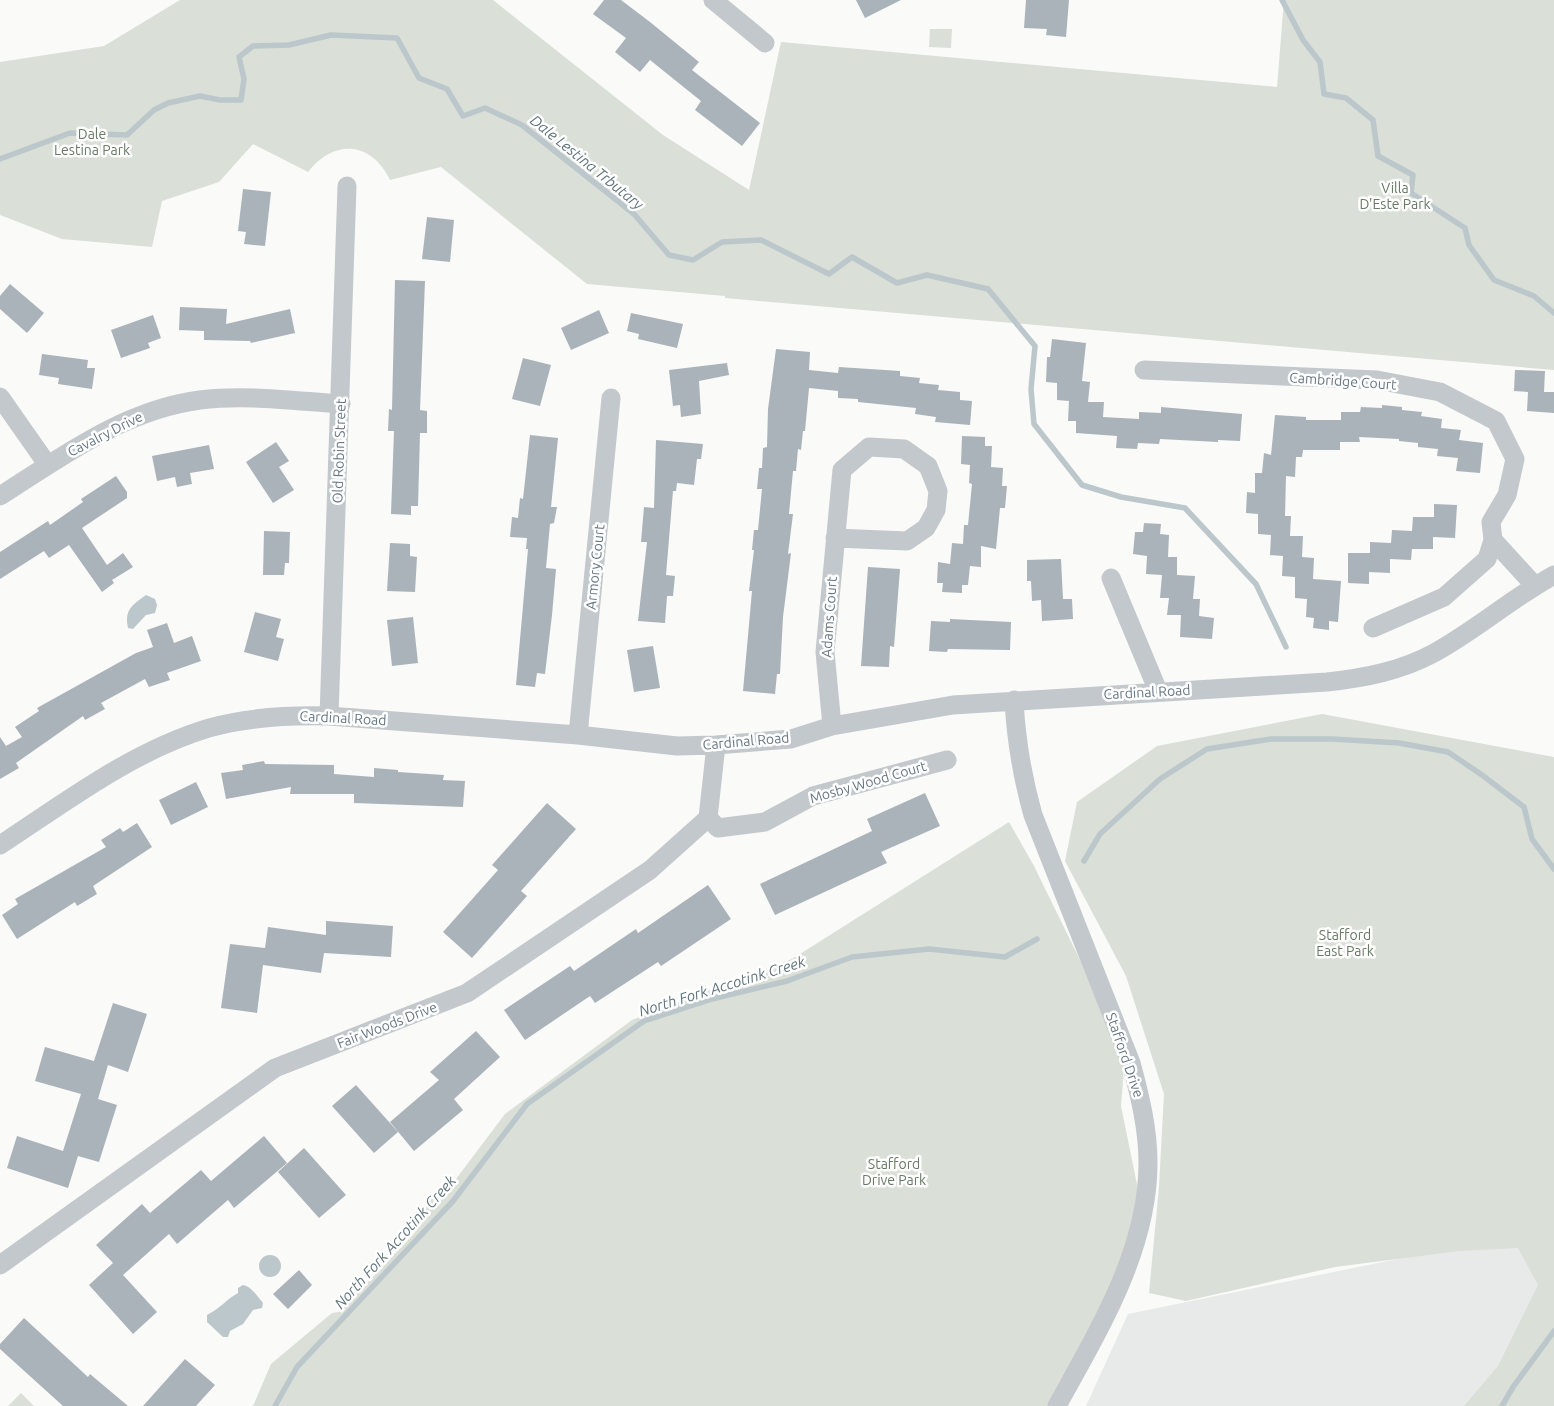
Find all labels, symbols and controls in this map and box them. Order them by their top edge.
water label: Dale Lestina Trbutary [527,111,648,213]
park label: Dale Lestina Park [54,126,130,158]
park label: Villa D'Este Park [1359,180,1431,212]
street label: Cambridge Court [1289,369,1398,393]
street label: Old Robin Street [329,398,349,504]
street label: Cavalry Drive [65,408,145,460]
street label: Armory Court [583,523,607,611]
street label: Adams Court [818,575,840,658]
street label: Cardinal Road [1103,682,1191,702]
street label: Cardinal Road [299,708,387,728]
street label: Cardinal Road [702,729,790,753]
street label: Mosby Wood Court [808,758,929,806]
park label: Stafford East Park [1316,927,1374,959]
water label: North Fork Accotink Creek [637,952,808,1019]
street label: Fair Woods Drive [335,999,439,1051]
street label: Stafford Drive [1103,1010,1147,1100]
park label: Stafford Drive Park [862,1156,926,1188]
water label: North Fork Accotink Creek [331,1172,459,1312]

